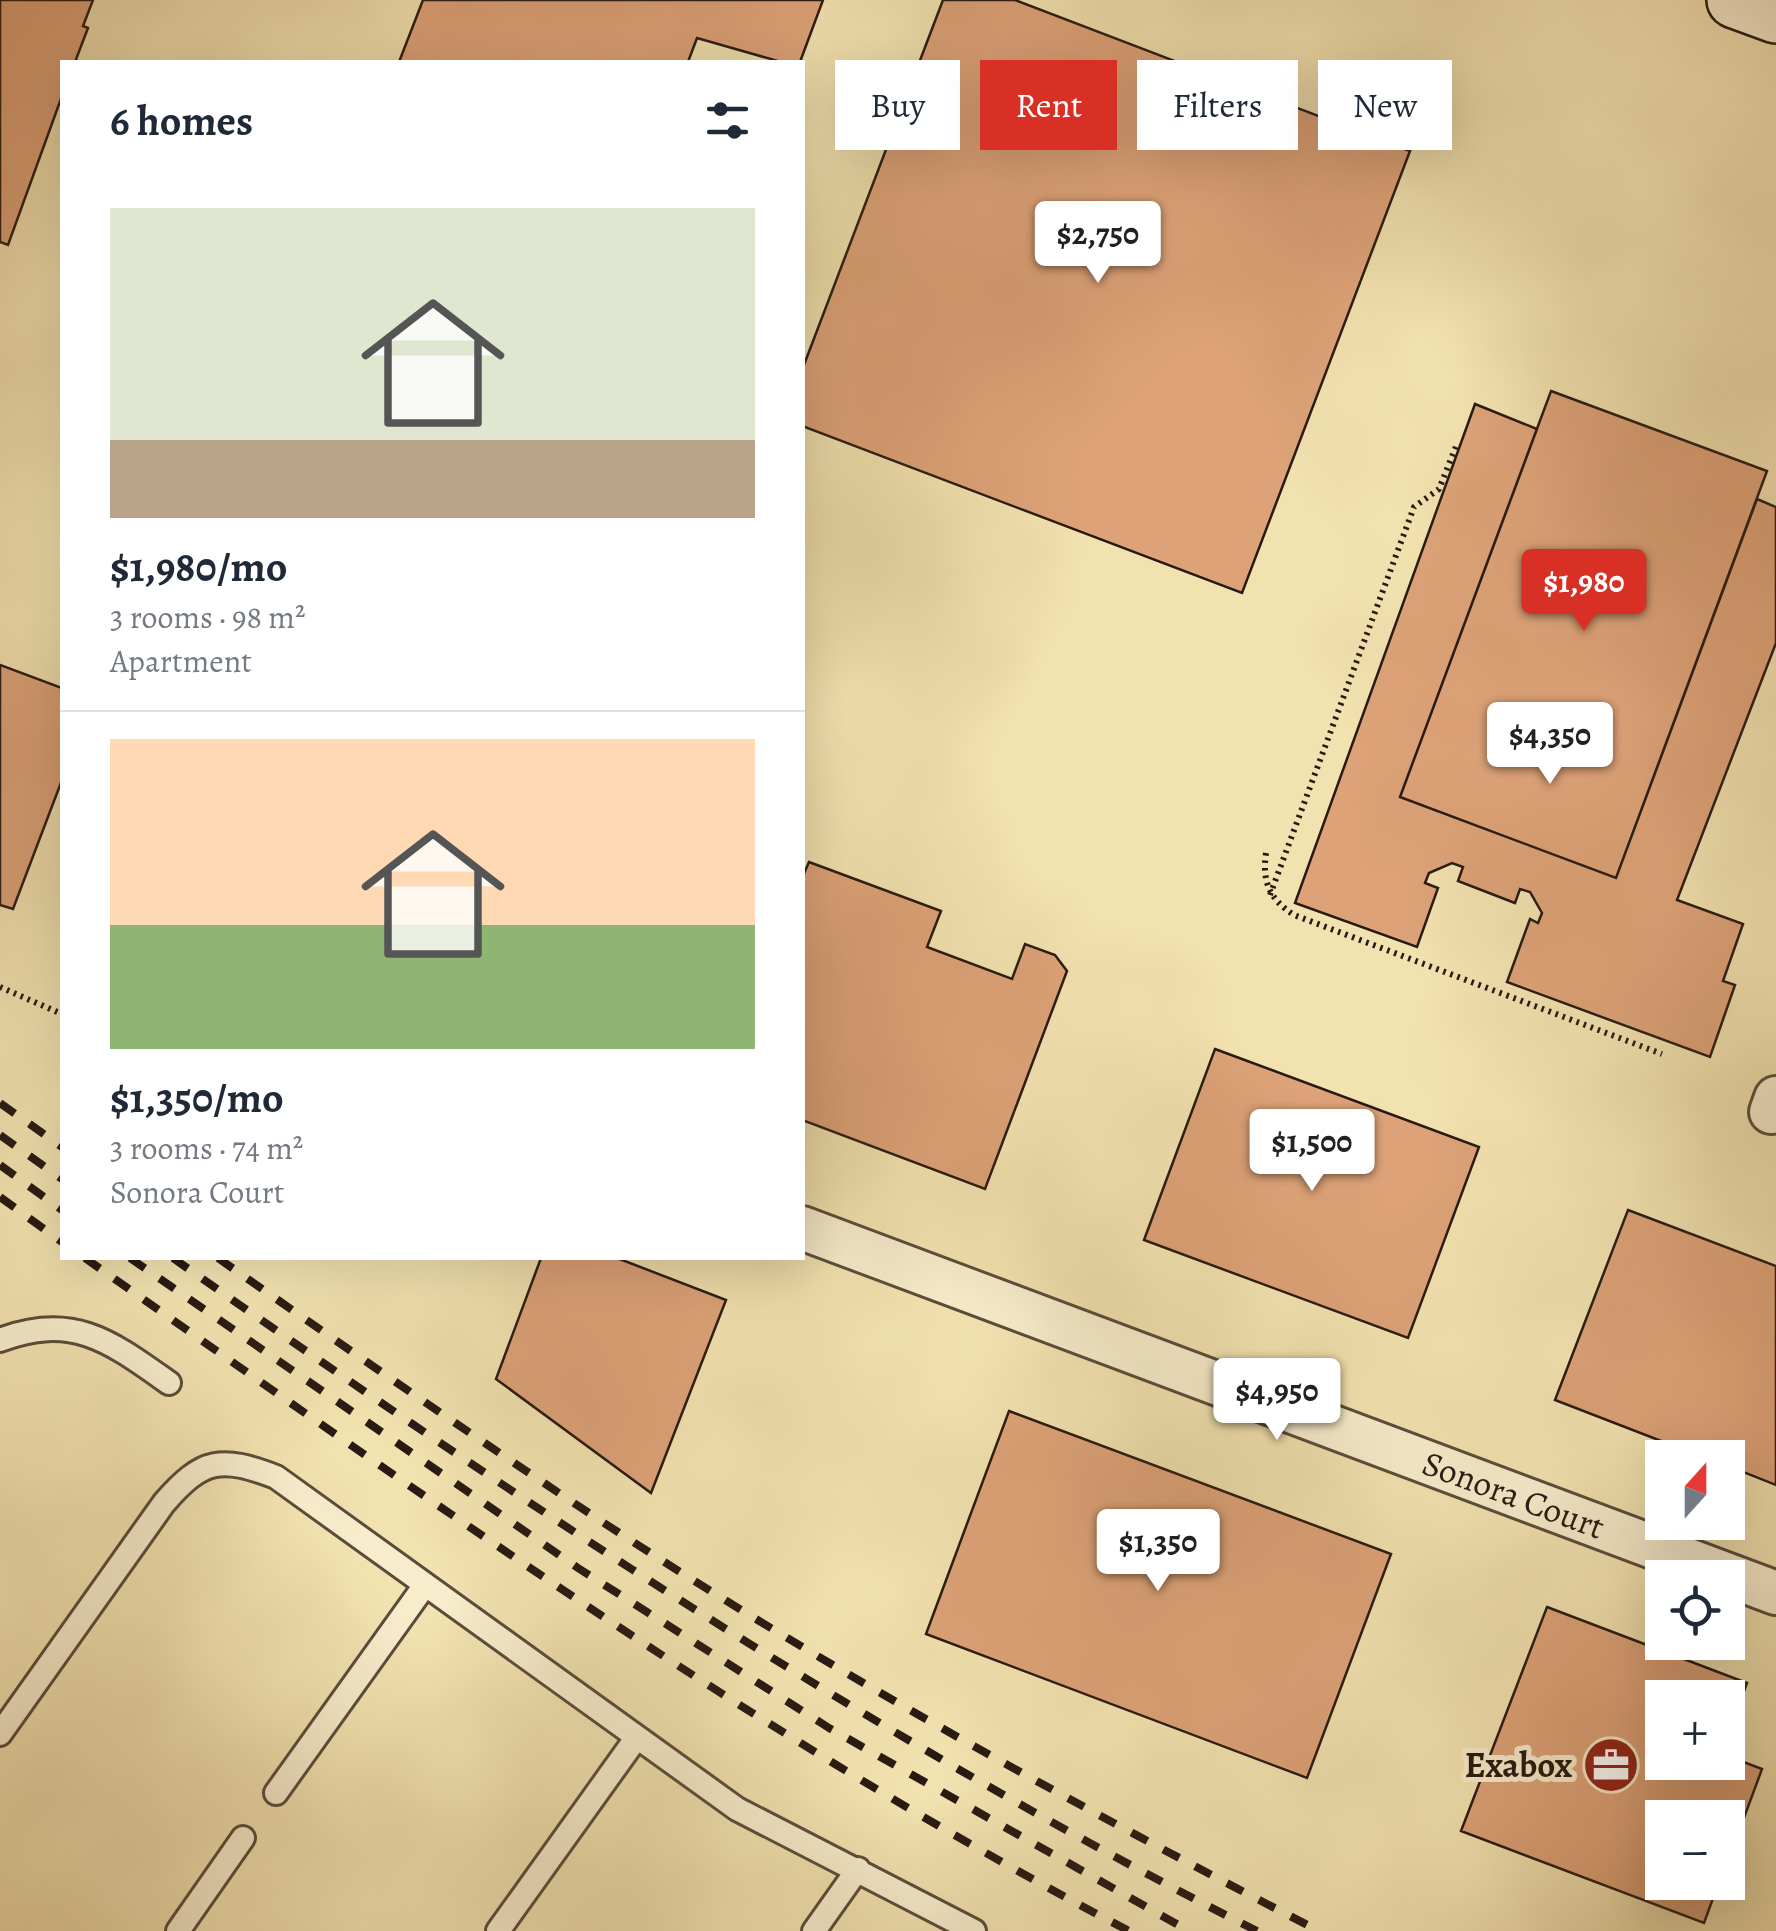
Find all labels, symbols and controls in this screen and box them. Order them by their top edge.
chip: Buy [835,60,960,150]
chip: Rent [980,60,1117,150]
chip: Filters [1137,60,1298,150]
chip: New [1318,60,1452,150]
text: 6 homes [110,92,253,149]
icon: filters [700,93,755,148]
pin: $2,750 [1017,201,1179,286]
text: $2,750 [1057,211,1139,255]
icon: home [343,273,523,453]
text: $1,980/mo [110,538,287,595]
pin: $1,980 [1503,549,1665,634]
text: $1,980 [1543,559,1625,603]
text: 3 rooms · 98 m² [110,595,306,639]
text: Apartment [110,639,252,683]
pin: $4,350 [1469,702,1631,787]
text: $4,350 [1509,712,1591,756]
icon: home [343,804,523,984]
text: $1,350/mo [110,1069,284,1126]
pin: $1,500 [1231,1109,1393,1194]
text: $1,500 [1272,1119,1352,1163]
text: 3 rooms · 74 m² [110,1126,303,1170]
text: Sonora Court [110,1170,284,1214]
pin: $4,950 [1196,1358,1358,1443]
text: $4,950 [1235,1368,1319,1412]
street label: Sonora Court [1416,1439,1611,1551]
north arrow [1645,1440,1745,1540]
map controls [1645,1440,1745,1900]
pin: $1,350 [1077,1509,1239,1594]
text: $1,350 [1119,1519,1197,1563]
button: locate [1645,1560,1745,1660]
button: + [1645,1680,1745,1780]
office icon: Exabox [1581,1735,1641,1795]
place label: Exabox [1465,1741,1573,1789]
button: − [1645,1800,1745,1900]

